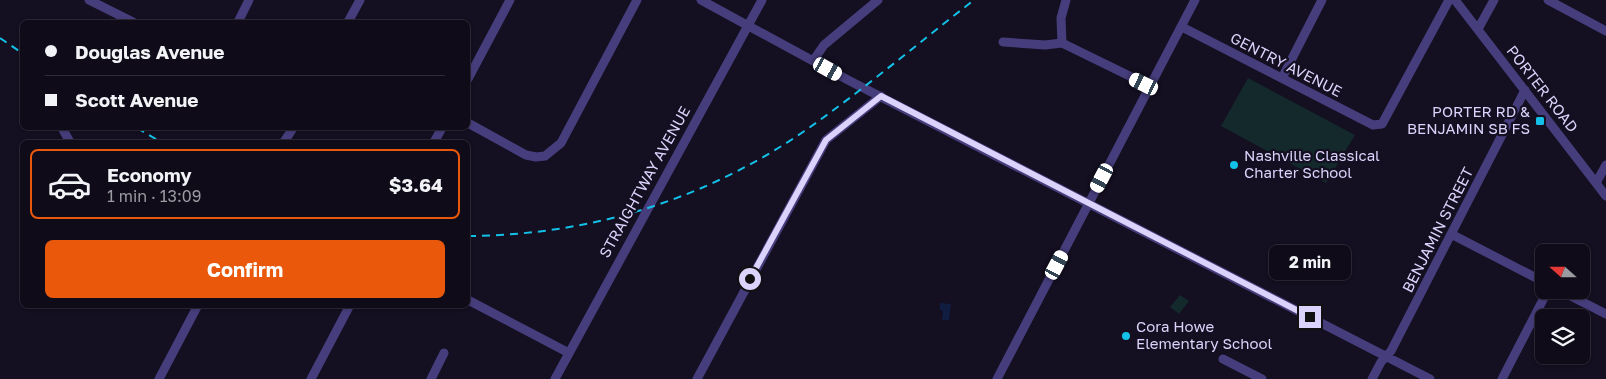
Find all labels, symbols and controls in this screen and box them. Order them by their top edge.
street label: GENTRY AVENUE [1228,28,1345,100]
text: Douglas Avenue [75,40,224,63]
street label: PORTER ROAD [1503,41,1582,135]
car [811,55,844,83]
car [1127,71,1160,97]
text: Scott Avenue [75,88,198,111]
place label: PORTER RD & BENJAMIN SB FS [1407,102,1530,137]
street label: STRAIGHTWAY AVENUE [595,103,693,260]
marker: PORTER RD & BENJAMIN SB FS [1534,115,1546,127]
place label: Nashville Classical Charter School [1244,146,1380,181]
marker: Nashville Classical Charter School [1228,159,1240,171]
car [1088,161,1115,195]
icon: car [47,162,92,207]
text: Economy [107,163,192,186]
street label: BENJAMIN STREET [1398,164,1476,295]
text: $3.64 [389,173,443,196]
text: 1 min · 13:09 [107,186,201,206]
button: Confirm [45,240,445,298]
callout: 2 min [1269,244,1351,280]
north arrow [1535,244,1590,299]
map controls [1535,244,1590,364]
car [1043,248,1070,282]
text: 2 min [1289,252,1331,272]
route start [739,268,761,290]
route end [1299,306,1321,328]
button: layers [1535,309,1590,364]
place label: Cora Howe Elementary School [1136,317,1272,352]
marker: Cora Howe Elementary School [1120,330,1132,342]

